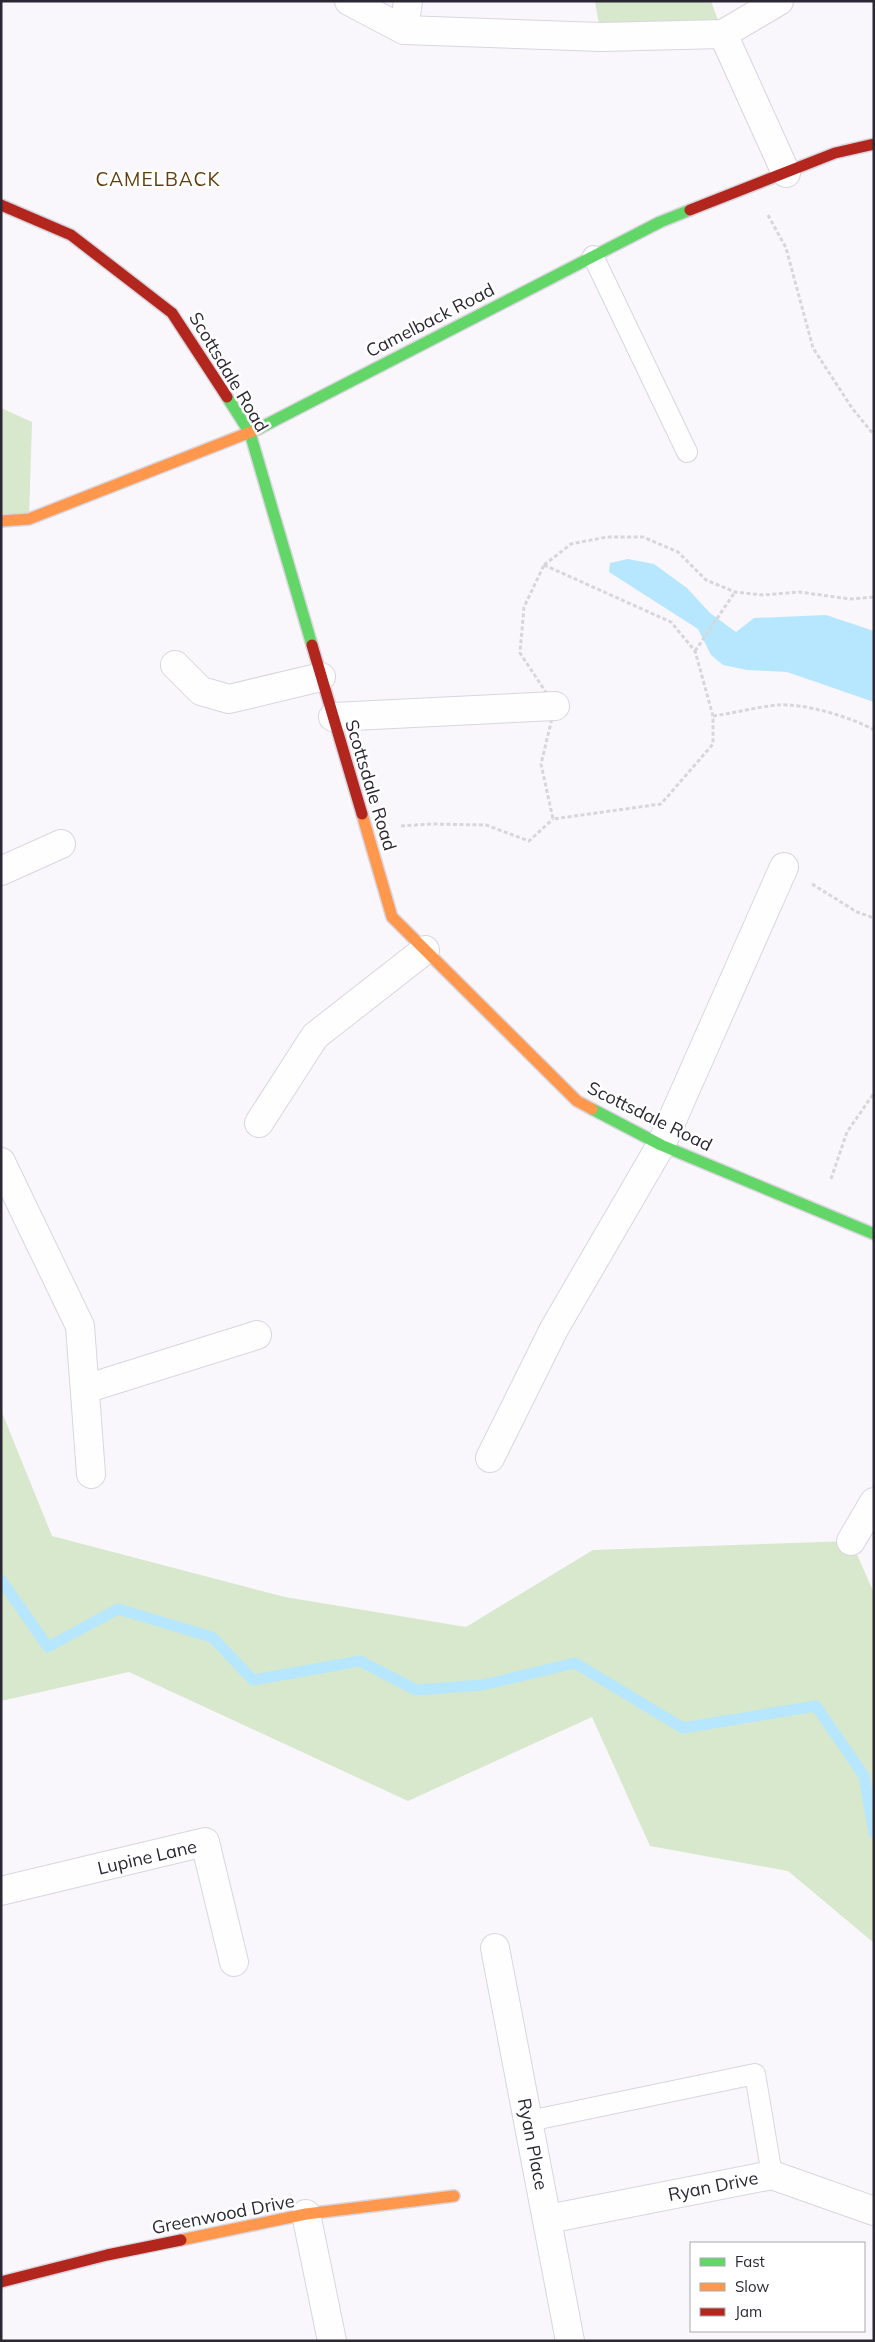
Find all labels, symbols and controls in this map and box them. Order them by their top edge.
district label: CAMELBACK [95,167,221,191]
street label: Camelback Road [362,278,498,362]
street label: Scottsdale Road [184,308,274,436]
street label: Scottsdale Road [340,717,402,853]
street label: Scottsdale Road [584,1076,716,1156]
street label: Lupine Lane [95,1834,199,1880]
street label: Ryan Place [513,2096,553,2192]
street label: Ryan Drive [666,2166,760,2206]
street label: Greenwood Drive [150,2189,296,2239]
legend [690,2242,865,2332]
text: Fast [735,2252,765,2271]
text: Slow [735,2277,769,2296]
text: Jam [735,2302,762,2321]

